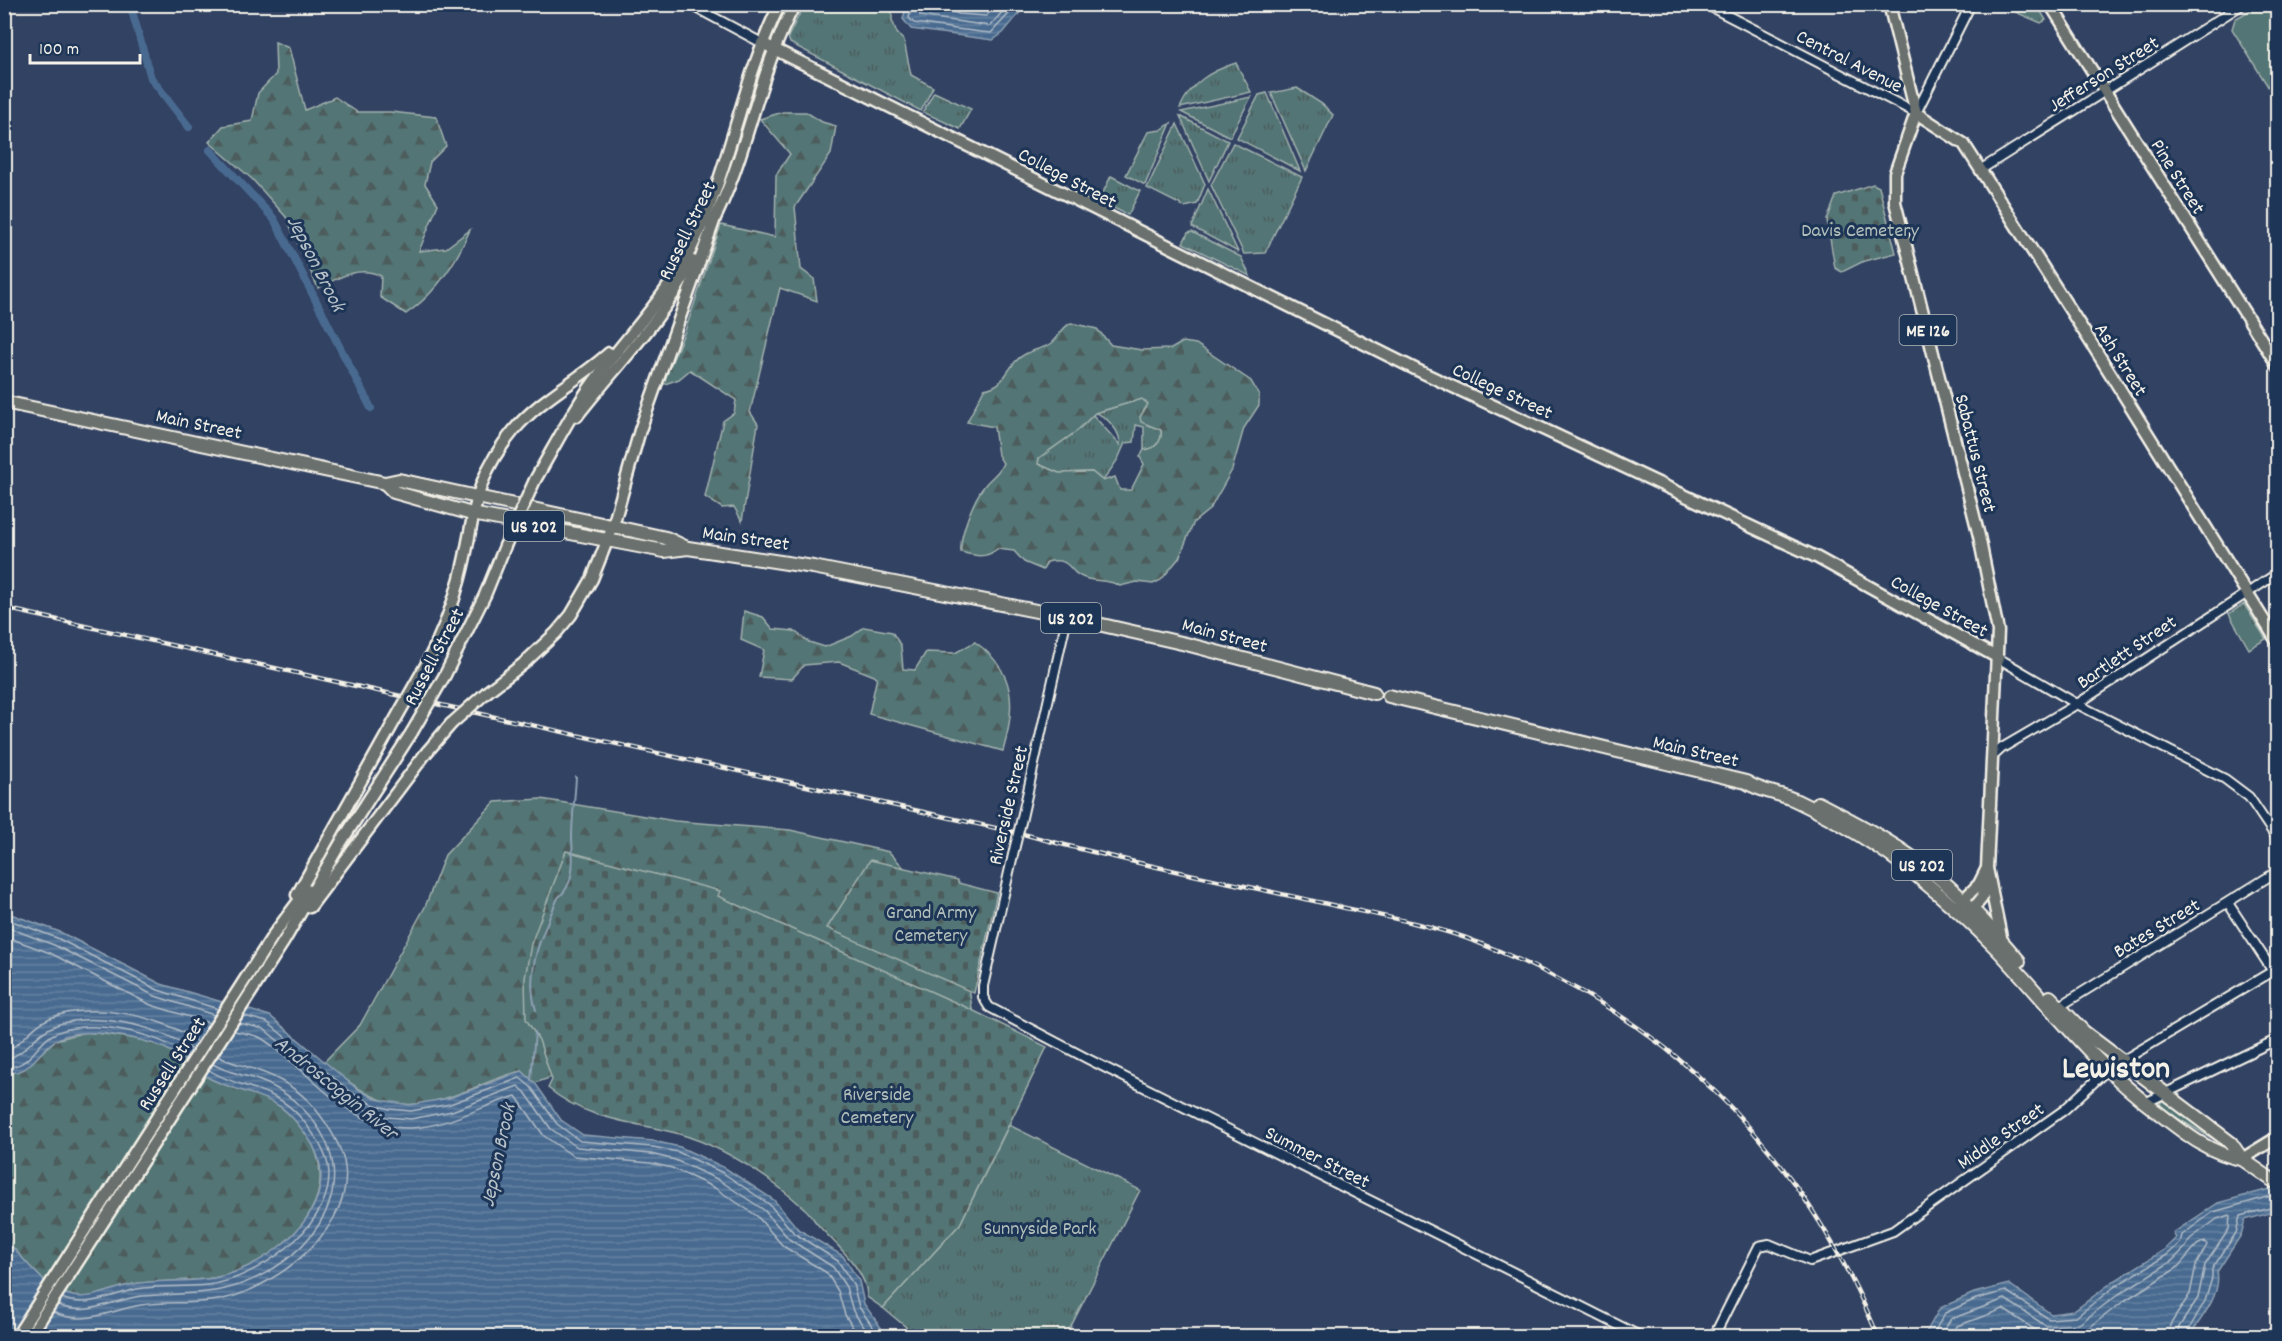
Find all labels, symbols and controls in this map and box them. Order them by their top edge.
street label: Central Avenue [1791,24,1907,102]
scale bar [30,27,140,65]
street label: Jefferson Street [2044,30,2165,121]
text: 100 m [39,38,79,63]
street label: Pine Street [2142,135,2211,221]
street label: College Street [1012,142,1121,217]
street label: Russell Street [653,177,725,285]
water label: Jepson Brook [277,211,352,320]
park label: Davis Cemetery [1801,218,1920,246]
road number: ME 126 [1900,315,1956,345]
street label: Ash Street [2086,319,2153,403]
street label: College Street [1447,357,1557,428]
street label: Sabattus Street [1946,392,2002,516]
street label: Main Street [153,403,244,449]
road number: US 202 [504,511,564,541]
street label: Main Street [700,520,791,560]
street label: College Street [1885,569,1992,646]
road number: US 202 [1041,603,1101,633]
street label: Russell Street [398,604,473,711]
street label: Bartlett Street [2072,610,2183,697]
street label: Main Street [1178,612,1270,662]
street label: Main Street [1650,729,1741,776]
street label: Riverside Street [983,743,1037,868]
road number: US 202 [1892,850,1952,880]
street label: Bates Street [2109,893,2206,966]
park label: Grand Army Cemetery [886,900,977,951]
street label: Russell Street [133,1012,214,1117]
water label: Androscoggin River [267,1030,405,1150]
district label: Lewiston [2062,1048,2170,1094]
park label: Riverside Cemetery [841,1082,914,1133]
street label: Middle Street [1952,1097,2051,1178]
water label: Jepson Brook [474,1099,526,1210]
street label: Summer Street [1259,1120,1374,1197]
park label: Sunnyside Park [984,1216,1096,1244]

